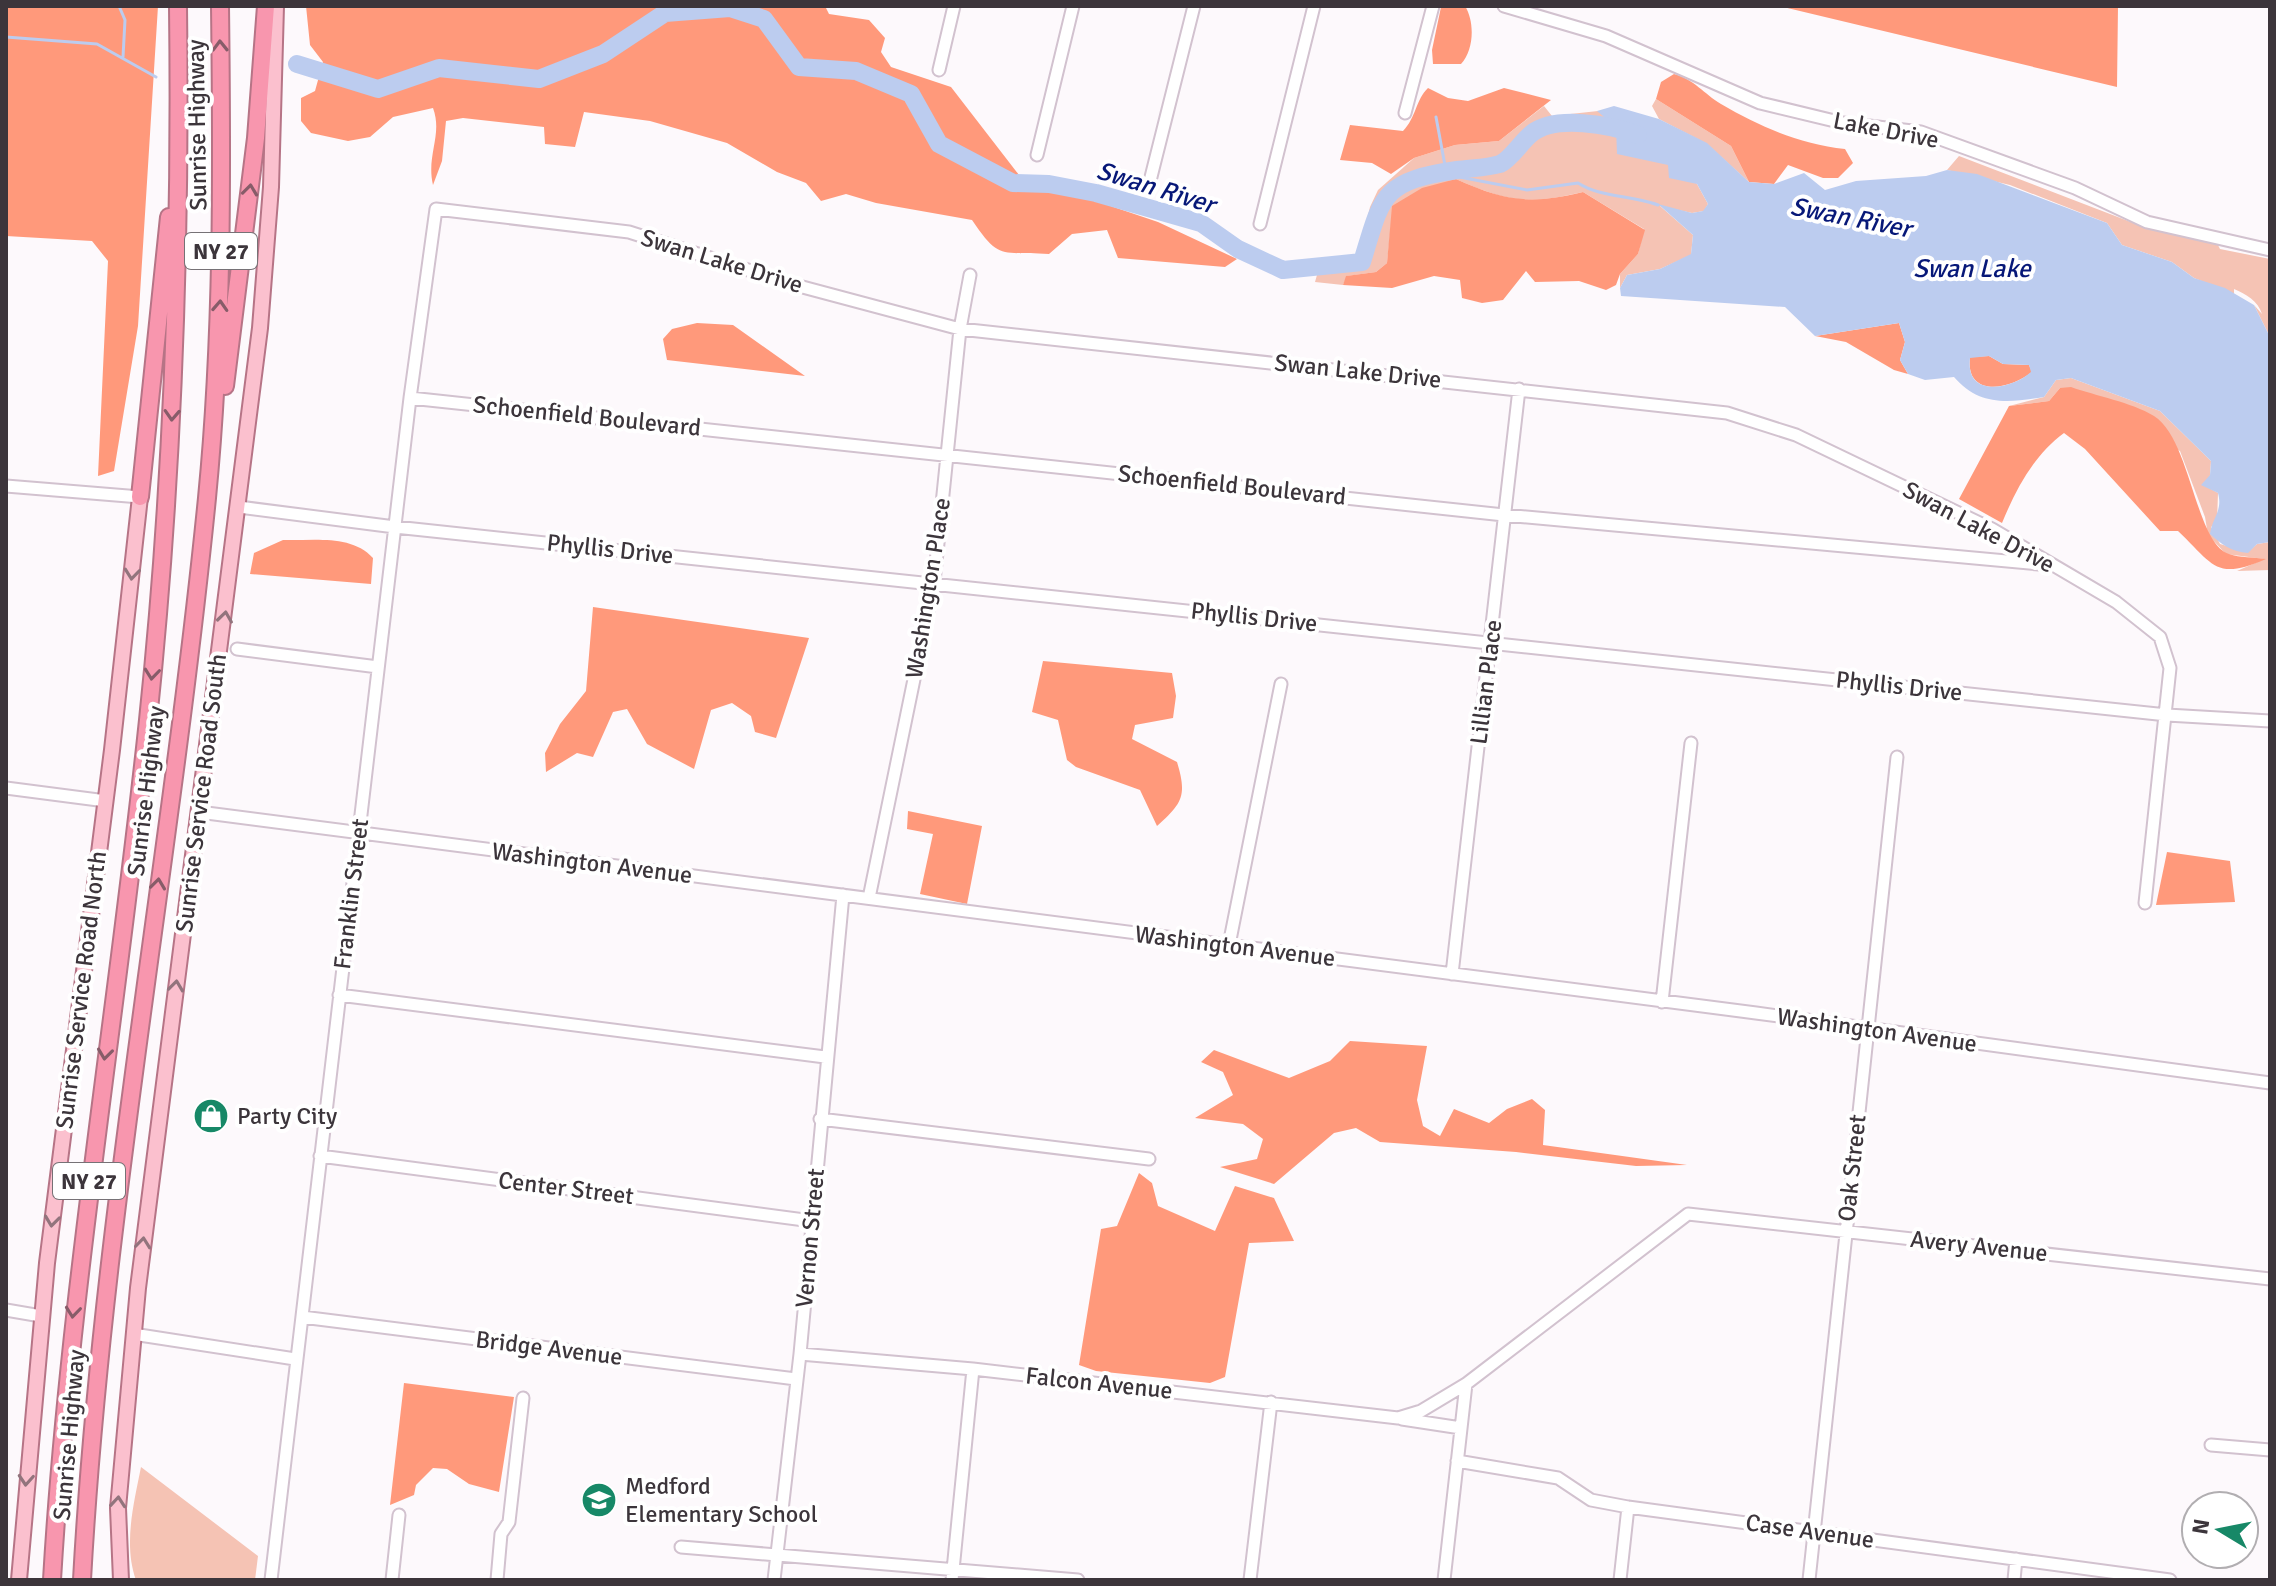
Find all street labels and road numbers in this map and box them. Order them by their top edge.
street label: Sunrise Highway [181,39,213,211]
street label: Lake Drive [1831,105,1941,155]
street label: Swan Lake Drive [637,222,807,300]
road number: NY 27 [185,233,257,269]
street label: Swan Lake Drive [1273,347,1443,395]
street label: Schoenfield Boulevard [471,389,703,443]
street label: Schoenfield Boulevard [1116,458,1348,512]
street label: Swan Lake Drive [1898,474,2060,580]
street label: Washington Place [899,496,957,680]
street label: Phyllis Drive [545,527,675,571]
street label: Phyllis Drive [1189,595,1319,639]
street label: Lillian Place [1463,618,1509,746]
street label: Sunrise Service Road South [169,652,233,934]
street label: Phyllis Drive [1834,664,1964,708]
street label: Sunrise Highway [121,704,171,878]
street label: Franklin Street [327,817,375,971]
street label: Washington Avenue [490,836,694,890]
street label: Sunrise Service Road North [49,849,113,1131]
street label: Washington Avenue [1133,919,1337,973]
street label: Washington Avenue [1775,1001,1979,1059]
street label: Oak Street [1831,1113,1873,1223]
road number: NY 27 [53,1163,125,1199]
street label: Center Street [497,1165,635,1211]
street label: Vernon Street [789,1167,831,1309]
street label: Avery Avenue [1909,1224,2049,1268]
street label: Bridge Avenue [474,1324,624,1372]
street label: Sunrise Highway [47,1348,91,1522]
street label: Falcon Avenue [1024,1360,1174,1406]
street label: Case Avenue [1744,1507,1876,1555]

